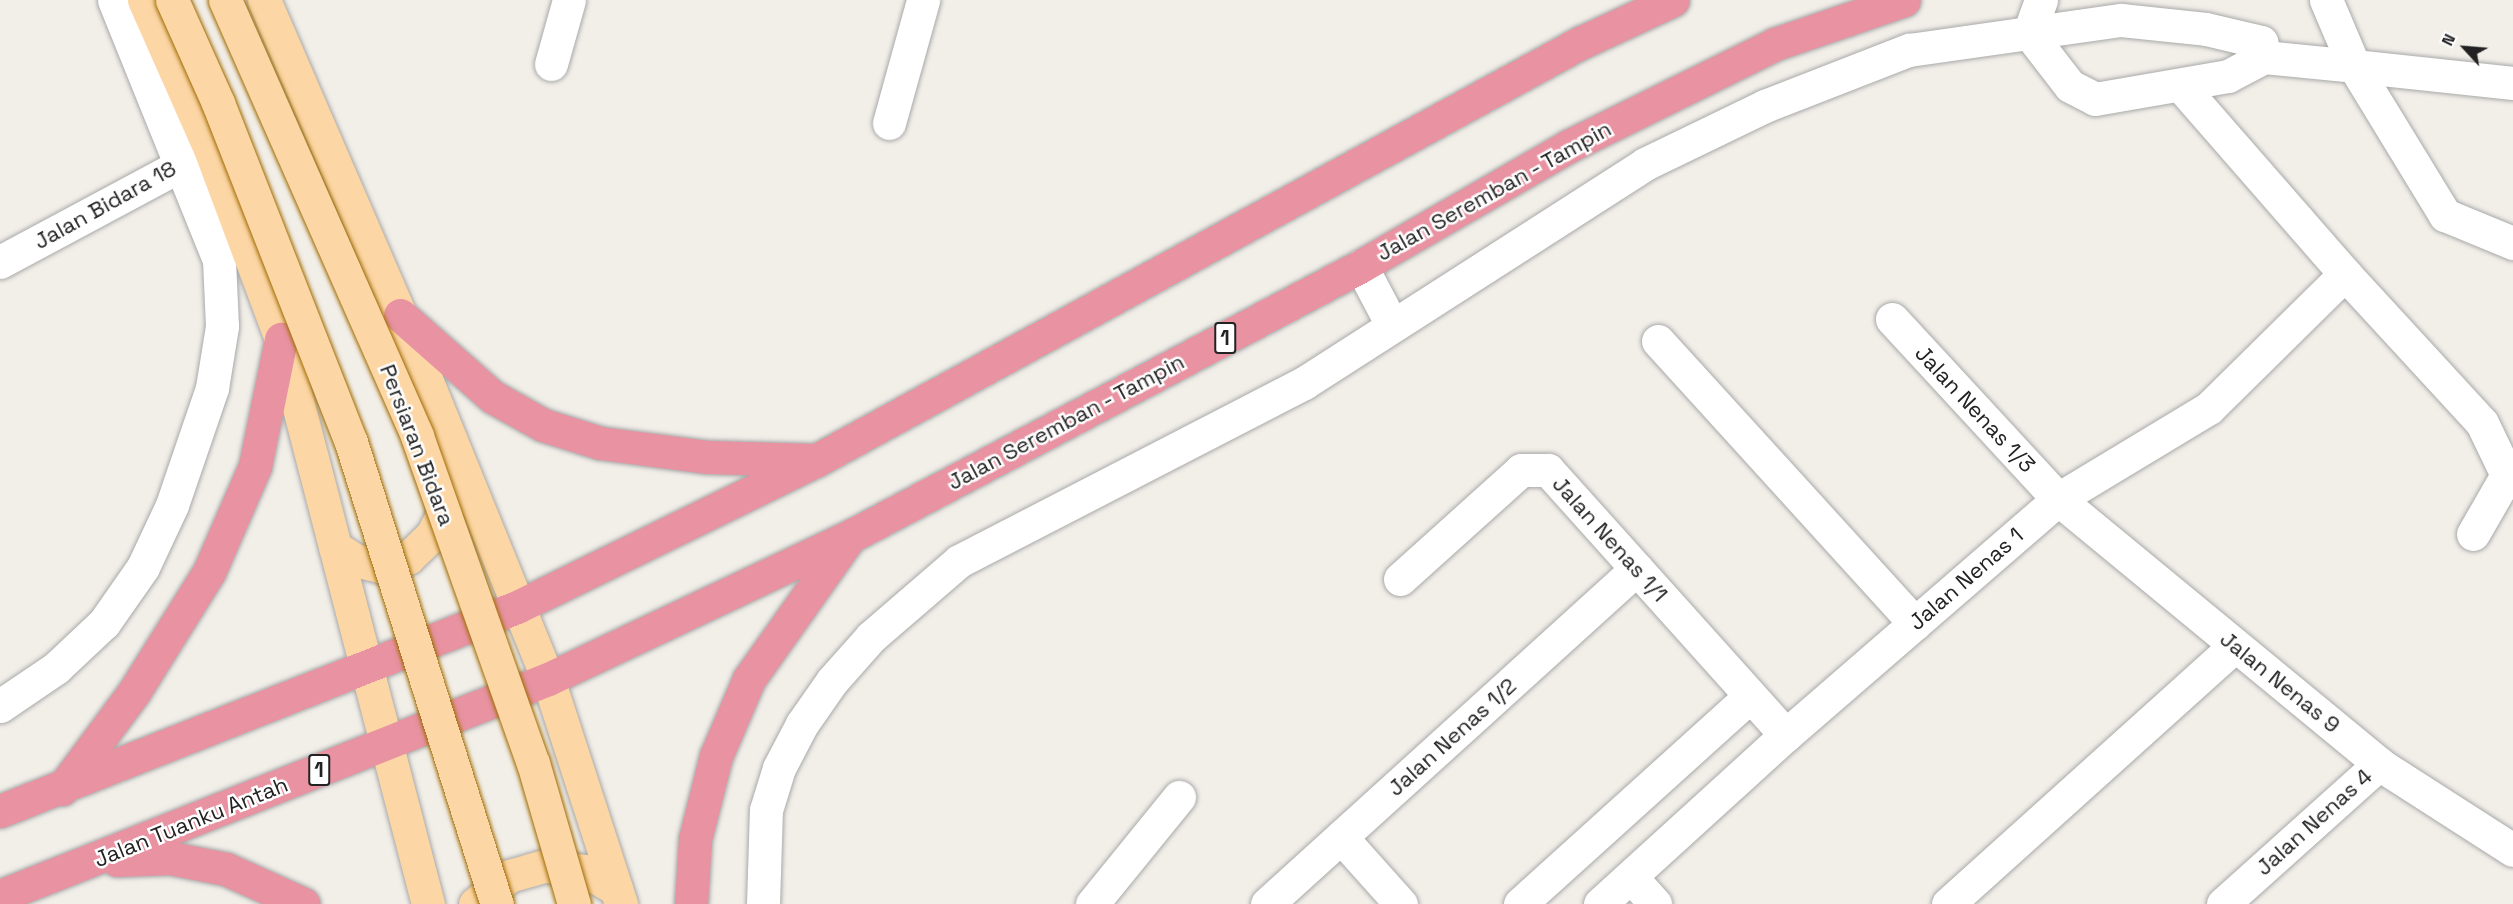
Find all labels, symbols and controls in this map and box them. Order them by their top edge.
north arrow [2435,18,2495,78]
text: N [2437,30,2460,49]
street label: Jalan Seremban - Tampin [1371,115,1617,267]
street label: Jalan Bidara 18 [29,155,181,255]
road number: 1 [1213,320,1237,356]
street label: Jalan Nenas 1/3 [1909,340,2041,478]
street label: Jalan Seremban - Tampin [942,348,1190,496]
street label: Persiaran Bidara [374,361,460,529]
street label: Jalan Nenas 1/1 [1547,471,1673,607]
street label: Jalan Nenas 1 [1904,522,2028,636]
street label: Jalan Nenas 9 [2215,626,2345,738]
street label: Jalan Nenas 1/2 [1382,672,1522,802]
road number: 1 [307,752,331,788]
street label: Jalan Nenas 4 [2251,763,2377,881]
street label: Jalan Tuanku Antah [90,771,292,873]

